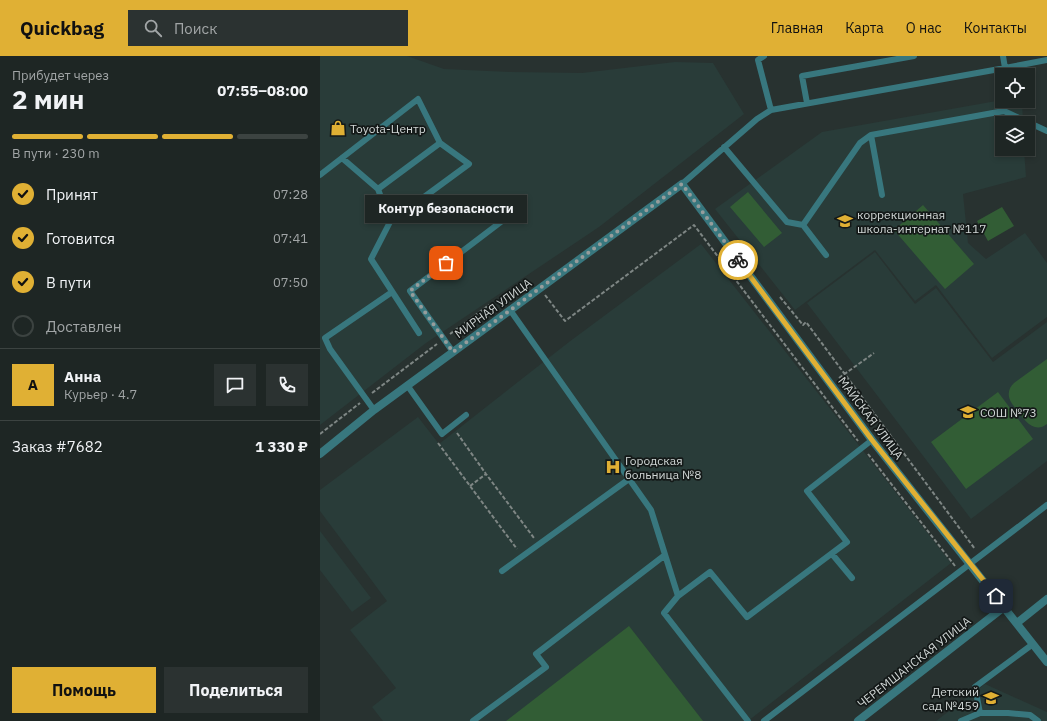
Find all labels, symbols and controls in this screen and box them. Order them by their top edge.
search box [128,10,408,46]
text: Quickbag [20,16,104,40]
icon: search [142,17,164,39]
text: Поиск [174,19,217,38]
text: Главная [771,19,823,37]
text: Карта [845,19,884,37]
text: О нас [906,19,942,37]
text: Контакты [964,19,1027,37]
text: Прибудет через [12,67,109,84]
map controls [995,68,1035,156]
button: locate [995,68,1035,108]
text: 07:55–08:00 [217,81,308,100]
text: 2 мин [12,82,84,116]
button: layers [995,116,1035,156]
shop icon: Toyota-Центр [329,119,347,137]
place label: Toyota-Центр [350,121,426,136]
text: В пути · 230 m [12,145,100,162]
icon: check [12,183,34,205]
text: Принят [46,185,98,204]
text: 07:28 [273,186,308,203]
callout: Контур безопасности [365,195,527,223]
text: Контур безопасности [378,200,514,217]
place label: коррекционная школа-интернат №117 [857,207,986,236]
school or university icon: коррекционная школа-интернат №117 [836,212,854,230]
icon: check [12,227,34,249]
text: Готовится [46,229,115,248]
text: 07:41 [273,230,308,247]
courier [718,240,758,280]
pin [429,246,463,280]
icon: bike [727,249,749,271]
icon: bag [435,252,457,274]
icon: check [12,271,34,293]
text: В пути [46,273,91,292]
text: 07:50 [273,274,308,291]
street label: МИРНАЯ УЛИЦА [451,275,535,341]
text: Доставлен [46,317,122,336]
button: chat [214,364,256,406]
button: phone [266,364,308,406]
text: Анна [64,367,101,386]
street label: МАЙСКАЯ УЛИЦА [835,374,907,462]
text: А [28,375,38,394]
text: Курьер · 4.7 [64,386,137,403]
school or university icon: СОШ №73 [959,403,977,421]
place label: СОШ №73 [980,405,1037,420]
text: Заказ #7682 [12,437,103,456]
text: 1 330 ₽ [255,437,308,456]
place label: Городская больница №8 [625,453,702,482]
hospital icon: Городская больница №8 [604,458,622,476]
pin [979,579,1013,613]
icon: home [985,585,1007,607]
street label: ЧЕРЕМШАНСКАЯ УЛИЦА [854,613,974,711]
button: Помощь [12,667,156,713]
button: Поделиться [164,667,308,713]
place label: Детский сад №459 [922,684,979,713]
school or university icon: Детский сад №459 [982,689,1000,707]

